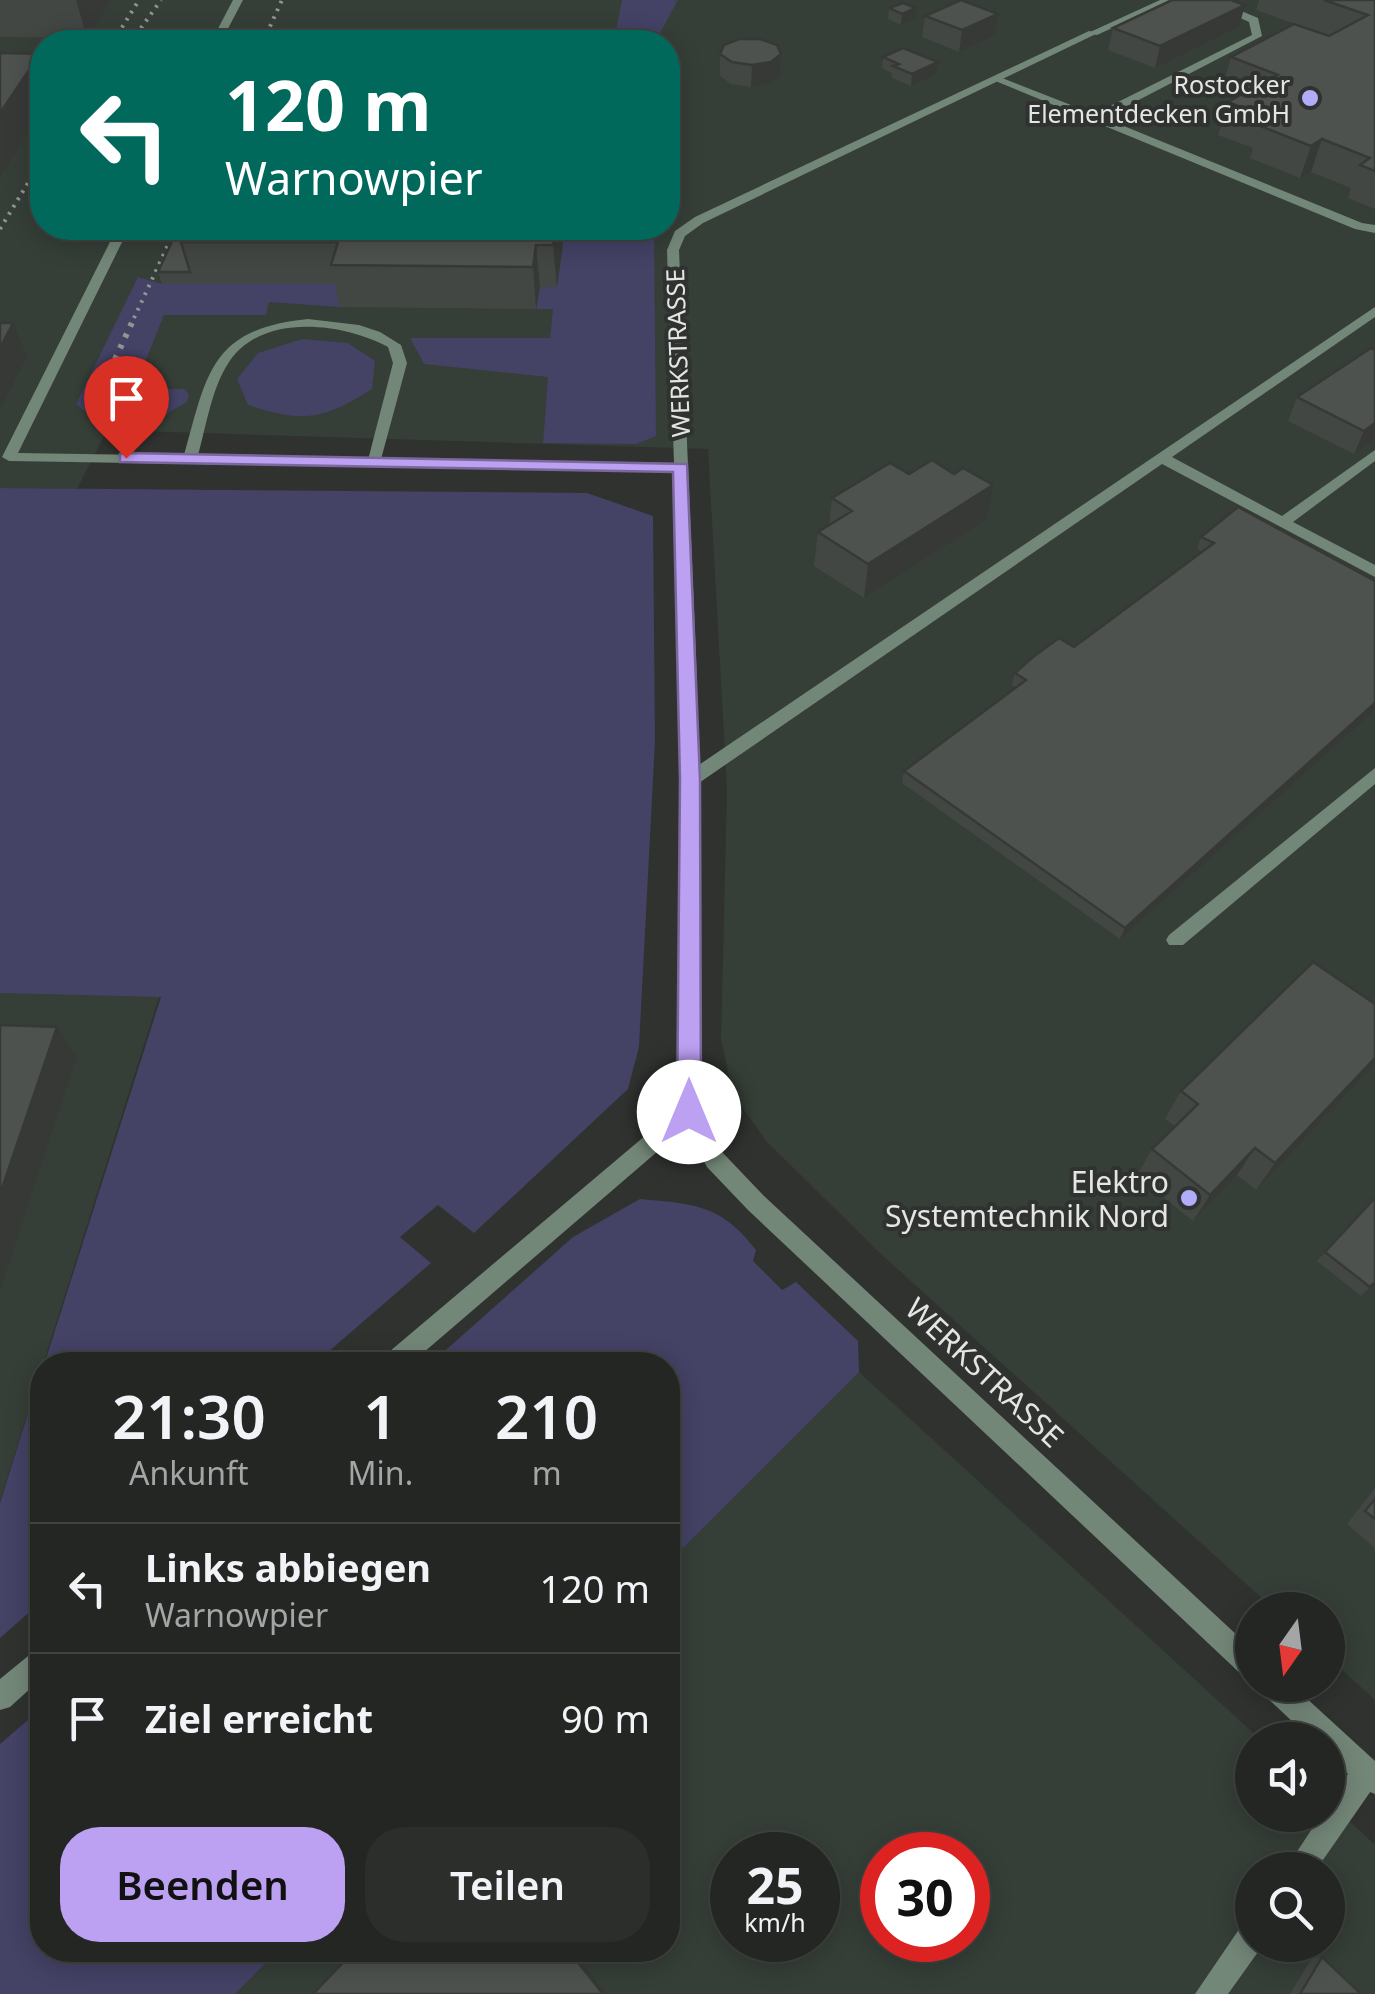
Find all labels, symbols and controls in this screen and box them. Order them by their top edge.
text: 120 m [225,56,432,152]
place label: Rostocker Elementdecken GmbH [1027,67,1290,130]
icon: left [60,70,190,200]
marker: Rostocker Elementdecken GmbH [1299,87,1321,109]
text: Warnowpier [225,147,483,208]
street label: WERKSTRASSE [657,268,697,438]
pin [84,356,169,459]
icon: arrive [99,371,154,426]
position arrow [637,1060,741,1164]
place label: Elektro Systemtechnik Nord [885,1161,1169,1236]
marker: Elektro Systemtechnik Nord [1178,1187,1200,1209]
street label: WERKSTRASSE [897,1288,1073,1456]
text: 21:30 [112,1375,266,1457]
text: 1 [363,1375,398,1457]
text: 210 [495,1375,598,1457]
text: Ankunft [129,1451,249,1494]
text: Min. [348,1451,413,1494]
text: m [532,1451,562,1494]
text: Links abbiegen [145,1541,431,1593]
icon: left [60,1561,115,1616]
text: 120 m [539,1562,650,1614]
north arrow [1235,1592,1345,1702]
map controls [1235,1592,1345,1962]
text: Warnowpier [145,1593,328,1636]
icon: arrive [60,1691,115,1746]
text: Ziel erreicht [145,1692,373,1744]
text: 90 m [561,1692,650,1744]
button: sound [1235,1722,1345,1832]
button: Beenden [60,1827,345,1942]
button: Teilen [365,1827,650,1942]
speed limit sign: 30 [860,1832,990,1962]
text: 25 [746,1851,804,1919]
button: search [1235,1852,1345,1962]
text: km/h [744,1905,806,1939]

